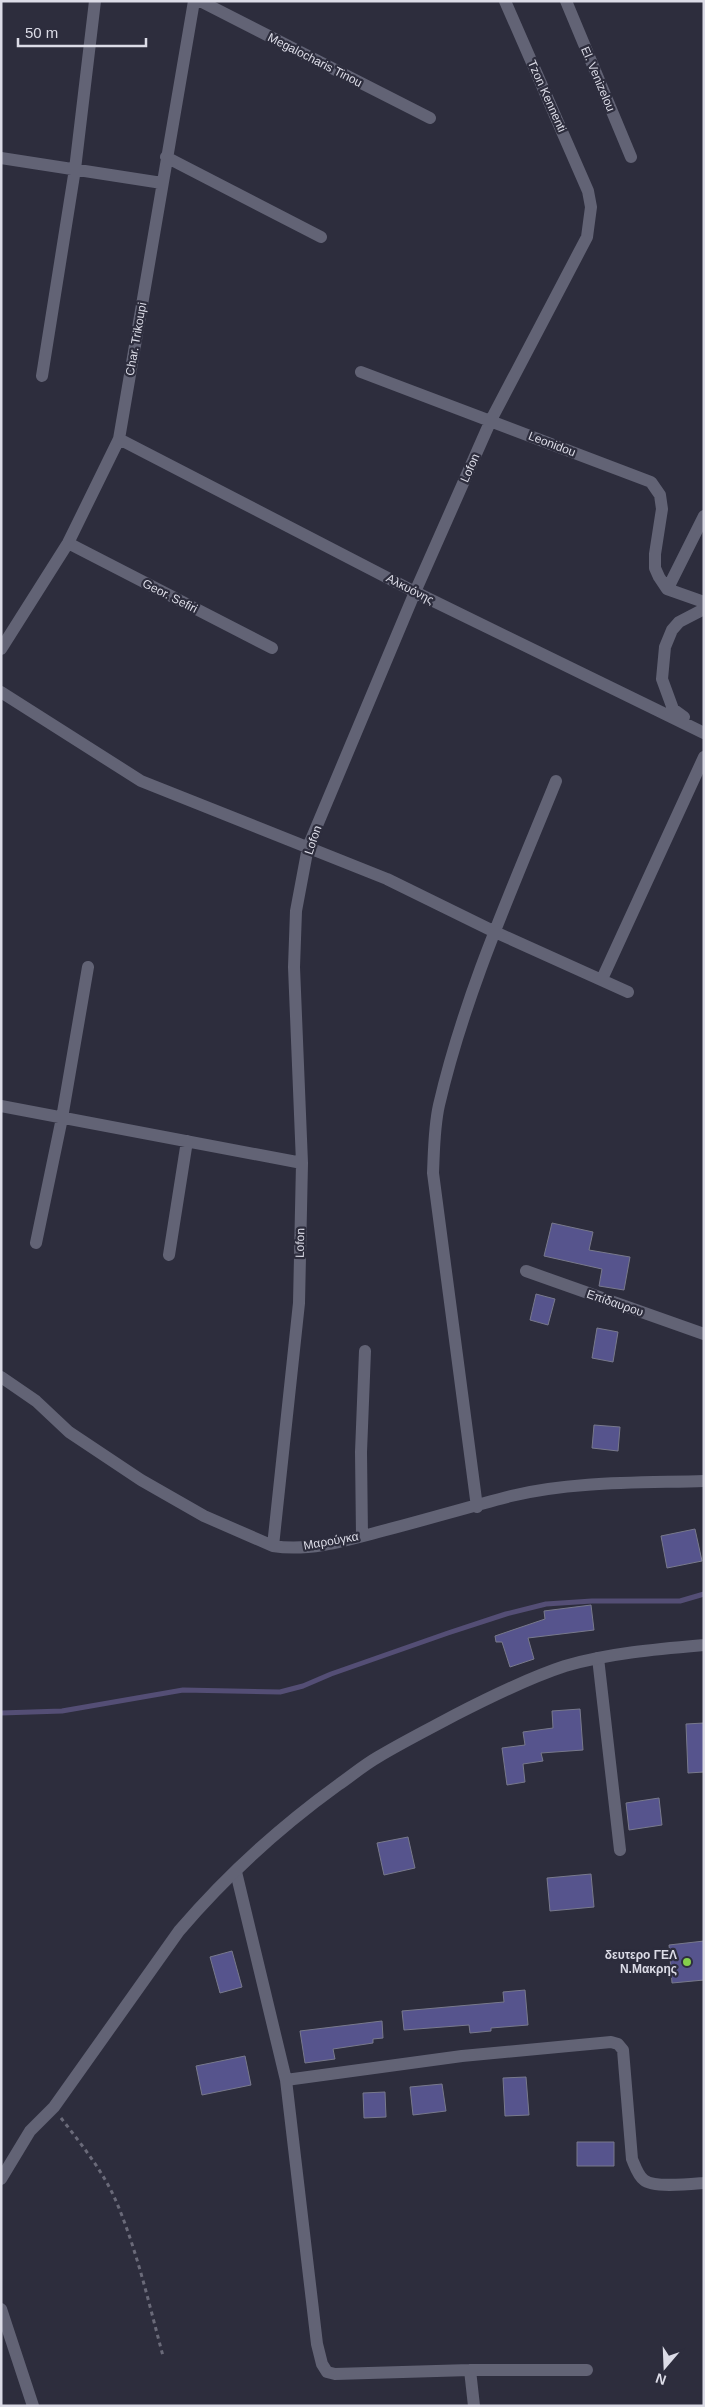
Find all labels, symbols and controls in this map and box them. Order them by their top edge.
scale bar [18,15,145,47]
text: 50 m [25,24,58,41]
street label: Megalocharis Tinou [265,30,365,90]
street label: El. Venizelou [578,44,618,114]
street label: Tzon Kennenti [525,58,569,134]
street label: Char. Trikoupi [123,301,149,377]
street label: Leonidou [526,429,578,459]
street label: Lofon [457,451,483,485]
street label: Αλκυόνης [384,571,436,607]
street label: Geor. Sefiri [140,576,200,616]
street label: Lofon [301,824,325,856]
street label: Lofon [293,1228,307,1258]
street label: Επίδαυρου [585,1287,645,1319]
street label: Μαρούγκα [302,1529,360,1553]
place label: δευτερο ΓΕΛ Ν.Μακρης [605,1948,677,1976]
marker: δευτερο ΓΕΛ Ν.Μακρης [681,1956,693,1968]
north arrow [640,2342,690,2392]
text: N [653,2370,668,2389]

